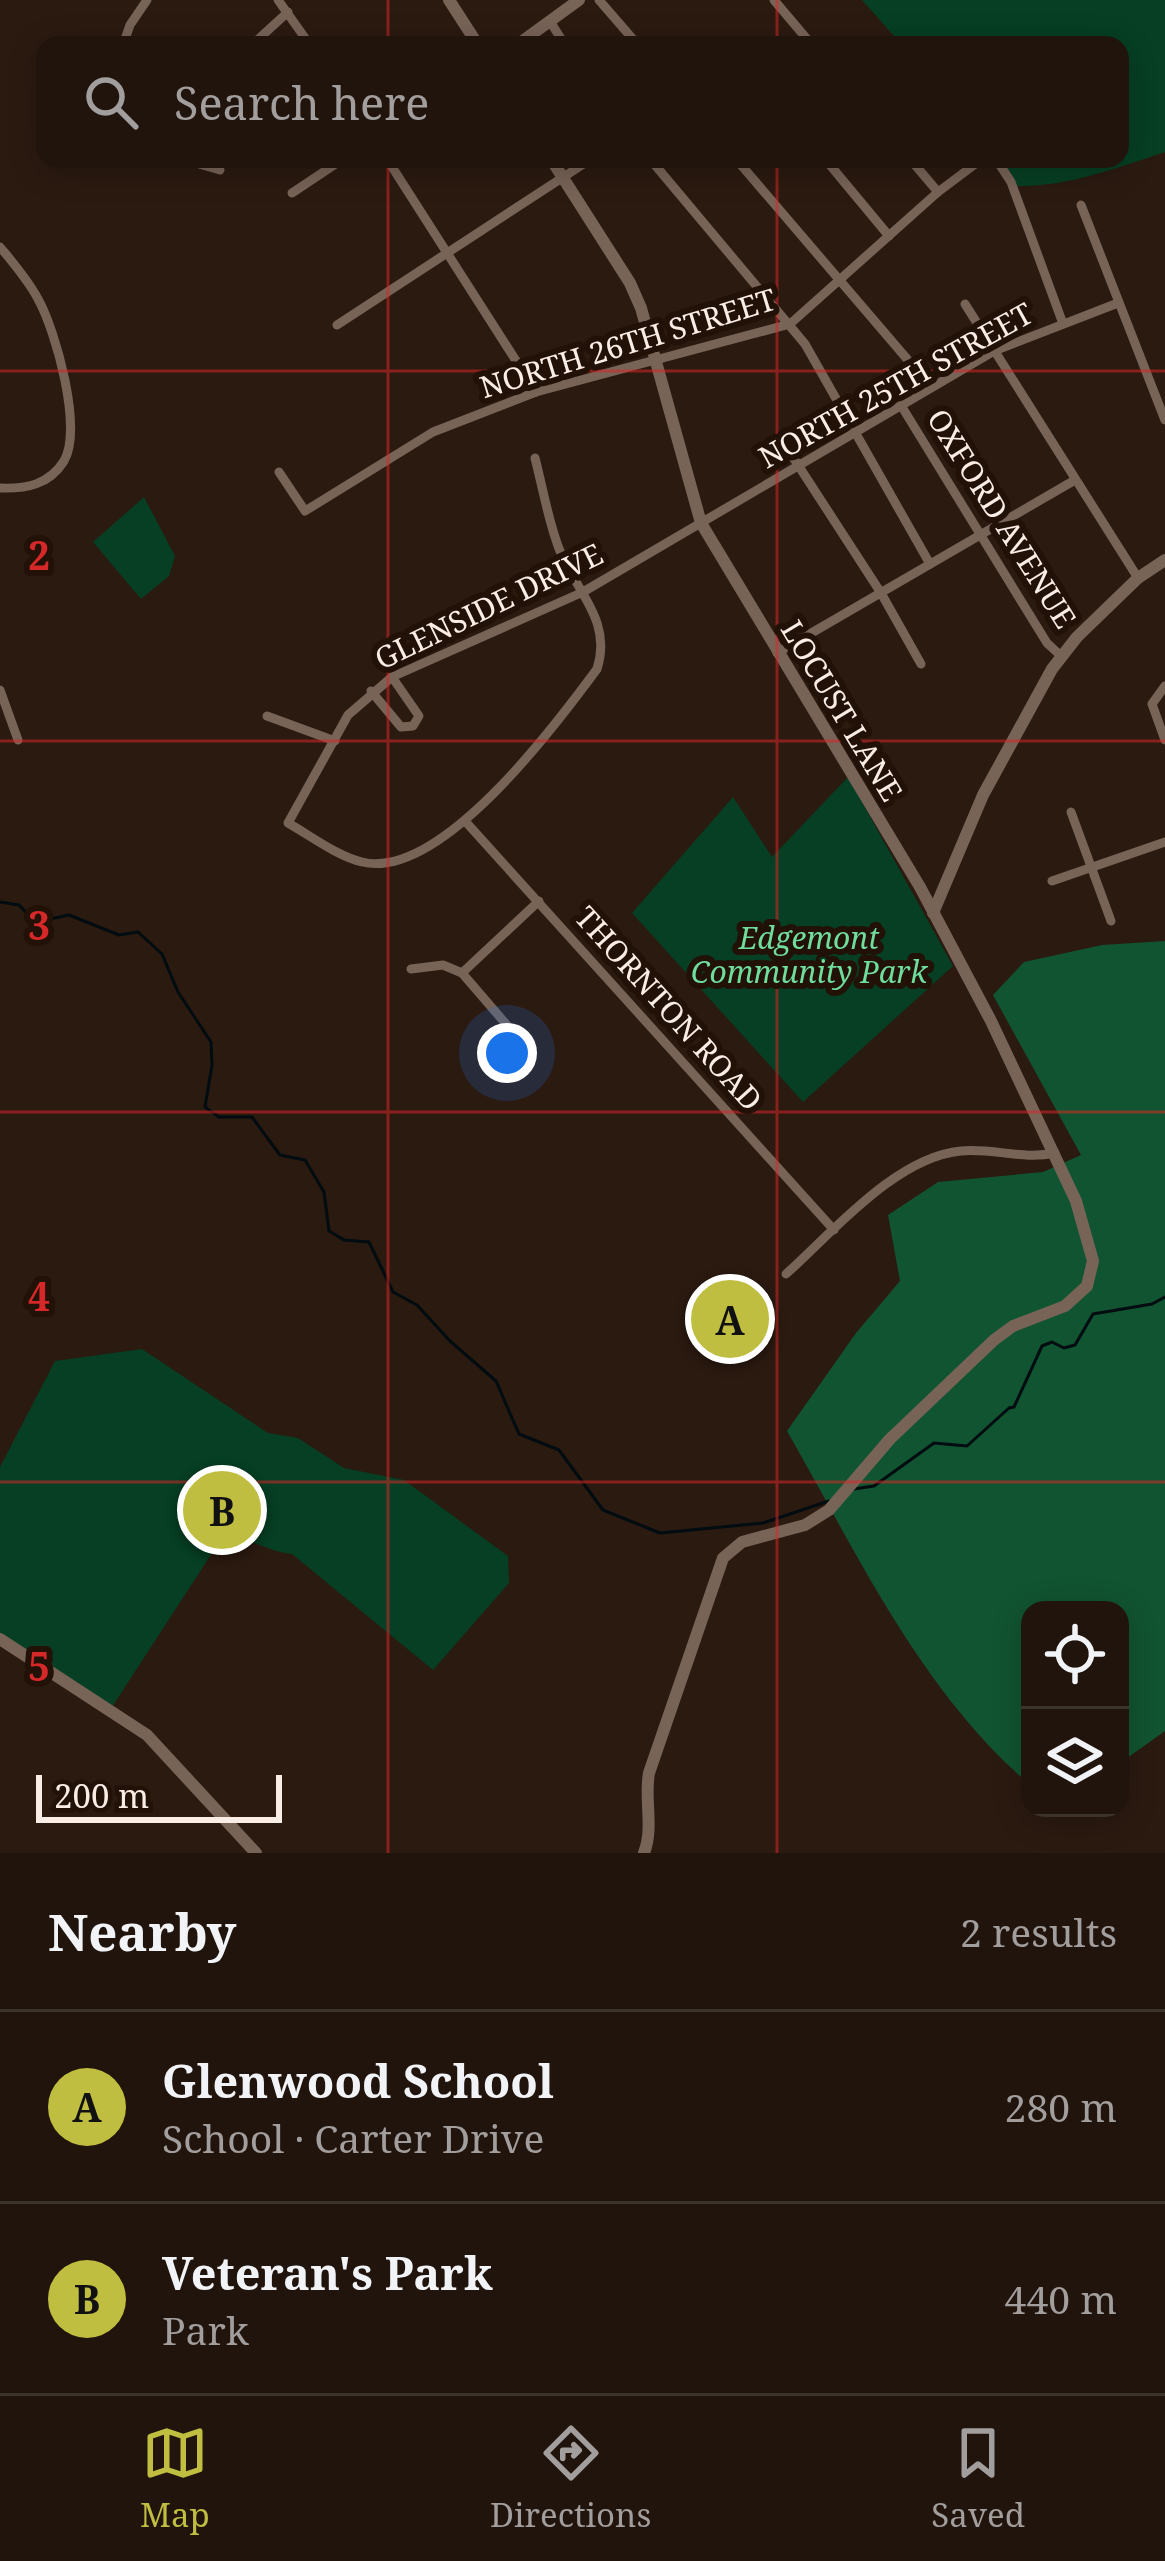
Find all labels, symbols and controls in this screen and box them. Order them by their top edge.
search box [36,36,1129,168]
icon: search [78,69,144,135]
text: Search here [174,72,429,133]
street label: NORTH 26TH STREET [475,278,780,407]
street label: NORTH 25TH STREET [751,292,1040,477]
street label: OXFORD AVENUE [918,401,1086,636]
text: 2 [28,528,50,581]
street label: GLENSIDE DRIVE [368,533,609,679]
street label: LOCUST LANE [772,612,912,808]
street label: THORNTON ROAD [566,897,772,1119]
text: 3 [28,898,50,951]
park label: Edgemont Community Park [691,917,928,992]
your location [477,1023,537,1083]
text: 4 [28,1269,50,1322]
pin: A [691,1274,769,1364]
pin: B [183,1465,261,1555]
map controls [1021,1601,1129,1817]
button: locate [1021,1601,1129,1709]
text: 5 [28,1639,50,1692]
button: layers [1021,1709,1129,1817]
scale bar [36,1769,282,1822]
text: 200 m [54,1773,149,1818]
text: Nearby [48,1896,236,1966]
text: 2 results [960,1905,1117,1958]
text: Glenwood School [162,2050,554,2111]
text: A [72,2080,102,2133]
text: 280 m [1005,2080,1117,2133]
text: School · Carter Drive [162,2111,544,2164]
text: Veteran's Park [162,2242,493,2303]
text: B [74,2272,100,2325]
text: 440 m [1005,2272,1117,2325]
text: Park [162,2303,249,2356]
tab: Map [140,2420,210,2537]
tab: Directions [490,2420,651,2537]
tab: Saved [931,2420,1025,2537]

